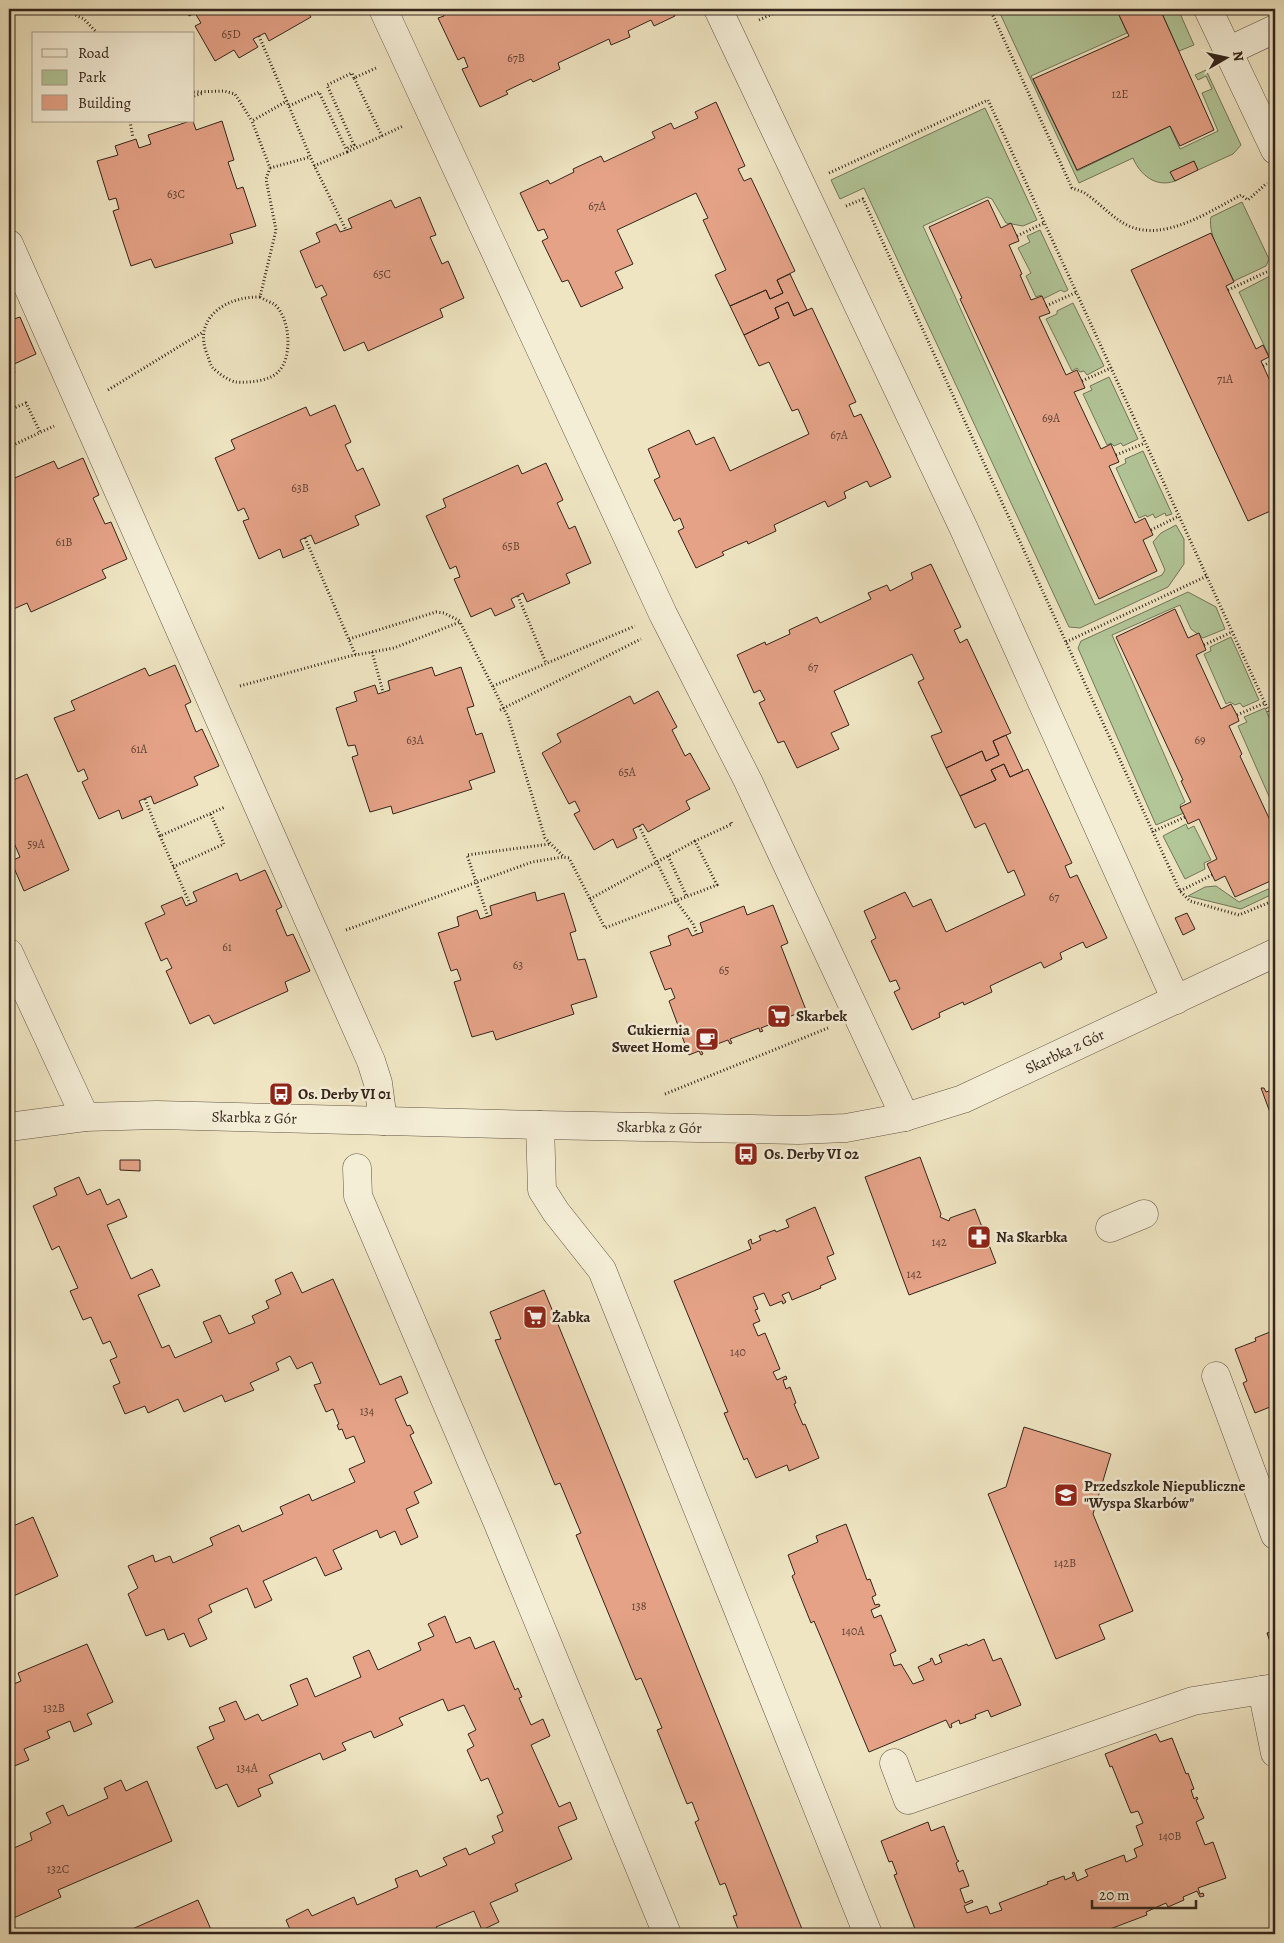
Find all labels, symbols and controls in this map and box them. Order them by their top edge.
house number: 65D [221,26,241,42]
legend [32,32,195,122]
north arrow [1202,32,1252,82]
text: Road [78,43,110,63]
house number: 67B [507,50,525,66]
text: N [1228,50,1249,63]
text: Park [78,67,107,87]
house number: 12E [1112,86,1128,102]
text: Building [78,93,131,113]
house number: 63C [167,186,185,202]
house number: 67A [588,198,607,214]
house number: 65C [373,266,391,282]
house number: 71A [1217,371,1234,387]
house number: 69A [1042,410,1061,426]
house number: 67A [830,427,849,443]
house number: 63B [291,480,309,496]
house number: 61B [56,534,72,550]
house number: 65B [502,538,520,554]
house number: 67 [808,659,819,675]
house number: 63A [406,732,425,748]
house number: 69 [1194,732,1206,748]
house number: 61A [131,741,148,757]
house number: 65A [618,764,637,780]
house number: 59A [27,836,46,852]
house number: 67 [1049,889,1060,905]
house number: 61 [222,939,232,955]
house number: 63 [513,957,523,973]
house number: 65 [719,962,729,978]
supermarket icon: Skarbek [766,1003,792,1029]
place label: Skarbek [796,1006,847,1026]
place label: Cukiernia Sweet Home [612,1020,691,1057]
street label: Skarbka z Gór [1022,1024,1108,1079]
cafe icon: Cukiernia Sweet Home [694,1026,720,1052]
bus stop icon: Os. Derby VI 01 [268,1081,294,1107]
place label: Os. Derby VI 01 [298,1084,392,1104]
street label: Skarbka z Gór [211,1106,297,1129]
street label: Skarbka z Gór [616,1116,702,1138]
bus stop icon: Os. Derby VI 02 [733,1141,759,1167]
place label: Os. Derby VI 02 [764,1144,860,1164]
pharmacy icon: Na Skarbka [966,1224,992,1250]
place label: Na Skarbka [996,1227,1069,1247]
house number: 142 [931,1234,947,1250]
house number: 142 [906,1266,922,1282]
supermarket icon: Żabka [522,1304,548,1330]
place label: Żabka [552,1307,591,1327]
house number: 140 [730,1344,746,1360]
house number: 134 [360,1403,375,1419]
place label: Przedszkole Niepubliczne "Wyspa Skarbów" [1084,1476,1246,1513]
school or university icon: Przedszkole Niepubliczne "Wyspa Skarbów" [1053,1482,1079,1508]
house number: 142B [1054,1555,1076,1571]
house number: 138 [632,1598,647,1614]
house number: 140A [842,1623,865,1639]
house number: 132B [43,1700,65,1716]
house number: 134A [236,1760,259,1776]
house number: 140B [1158,1828,1182,1844]
house number: 132C [47,1861,69,1877]
scale bar [1092,1878,1195,1910]
text: 20 m [1099,1885,1130,1905]

